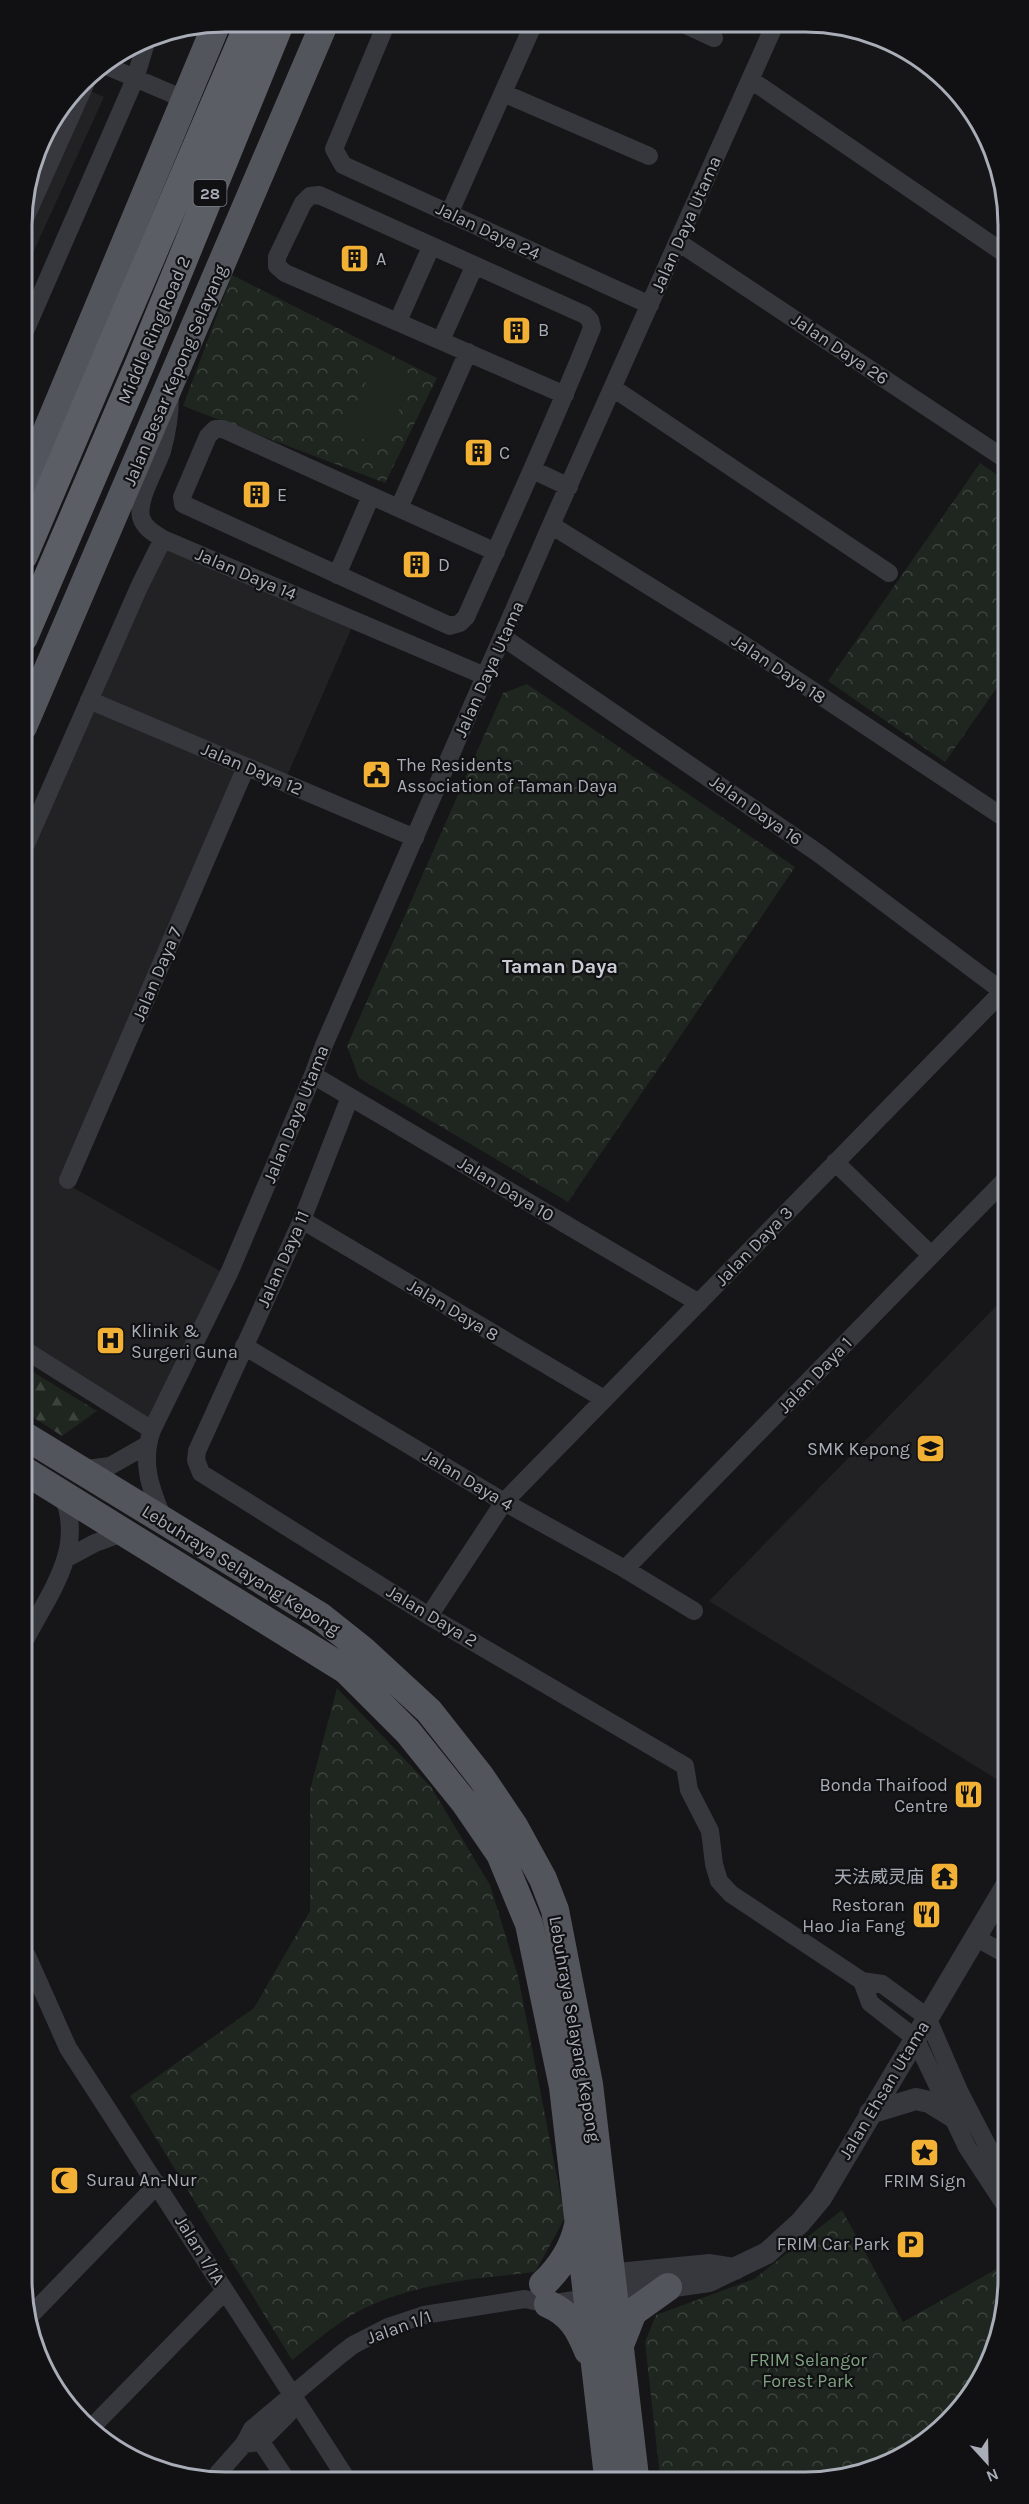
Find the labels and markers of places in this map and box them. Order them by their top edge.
building icon: A [339,243,371,275]
place label: A [376,248,386,270]
building icon: B [501,314,533,346]
place label: B [538,319,549,341]
building icon: C [462,437,494,469]
place label: C [499,442,510,464]
building icon: E [240,479,272,511]
place label: E [277,484,287,506]
building icon: D [401,549,433,581]
place label: D [438,554,450,576]
place label: The Residents Association of Taman Daya [397,754,617,797]
public building icon: The Residents Association of Taman Daya [360,759,392,791]
place label: Klinik & Surgeri Guna [131,1320,238,1363]
hospital icon: Klinik & Surgeri Guna [94,1325,126,1357]
school or university icon: SMK Kepong [915,1433,947,1465]
place label: SMK Kepong [807,1438,910,1460]
place label: Bonda Thaifood Centre [820,1774,948,1817]
restaurant icon: Bonda Thaifood Centre [953,1779,985,1811]
temple icon: 天法威灵庙 [929,1861,961,1893]
place label: 天法威灵庙 [834,1866,924,1888]
place label: Restoran Hao Jia Fang [802,1894,905,1937]
restaurant icon: Restoran Hao Jia Fang [910,1899,942,1931]
place icon: FRIM Sign [909,2136,941,2168]
mosque icon: Surau An-Nur [49,2164,81,2196]
place label: Surau An-Nur [86,2169,197,2191]
place label: FRIM Sign [884,2170,966,2192]
parking icon: FRIM Car Park [895,2228,927,2260]
place label: FRIM Car Park [777,2233,890,2255]

